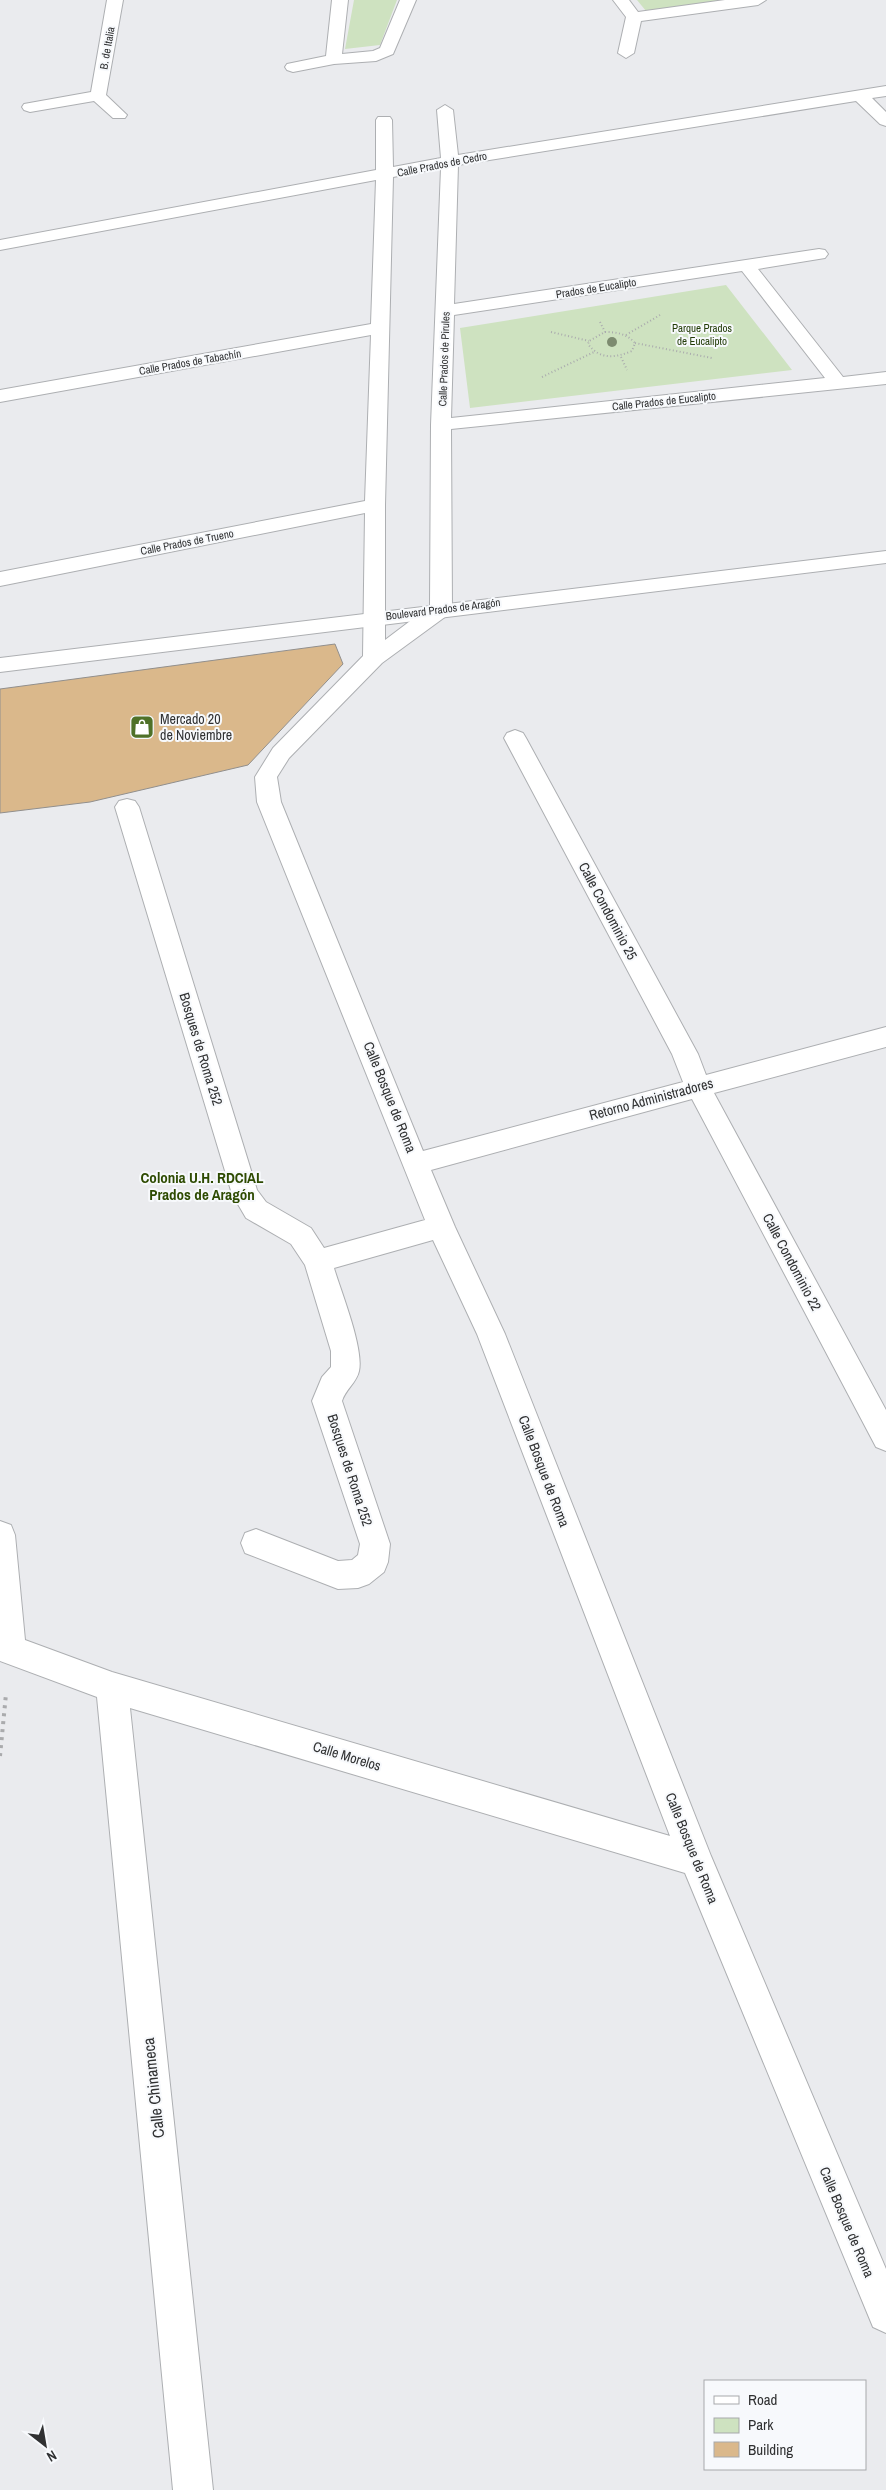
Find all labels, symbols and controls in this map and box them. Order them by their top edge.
street label: B. de Italia [96,26,118,70]
street label: Calle Prados de Cedro [396,148,488,180]
street label: Prados de Eucalipto [555,275,637,301]
street label: Calle Prados de Pirules [435,311,453,407]
park label: Parque Prados de Eucalipto [672,321,733,348]
street label: Calle Prados de Tabachín [138,346,242,378]
street label: Calle Prados de Eucalipto [611,389,717,413]
street label: Calle Prados de Trueno [139,526,235,558]
street label: Boulevard Prados de Aragón [385,595,501,623]
place label: Mercado 20 de Noviembre [160,710,232,744]
shop icon: Mercado 20 de Noviembre [129,714,155,740]
street label: Calle Condominio 25 [575,859,641,963]
street label: Bosques de Roma 252 [175,991,227,1107]
street label: Calle Bosque de Roma [360,1039,421,1156]
street label: Retorno Administradores [587,1074,715,1124]
district label: Colonia U.H. RDCIAL Prados de Aragón [140,1167,264,1205]
street label: Calle Condominio 22 [759,1210,825,1314]
street label: Bosques de Roma 252 [323,1412,377,1528]
street label: Calle Bosque de Roma [514,1413,574,1530]
street label: Calle Morelos [311,1737,383,1775]
street label: Calle Bosque de Roma [662,1790,723,1907]
street label: Calle Chinameca [137,2036,169,2139]
street label: Calle Bosque de Roma [816,2164,879,2280]
legend [704,2380,866,2470]
text: Road [748,2389,777,2410]
text: Park [748,2414,774,2435]
north arrow [20,2420,70,2470]
text: Building [748,2439,793,2460]
text: N [44,2446,60,2466]

